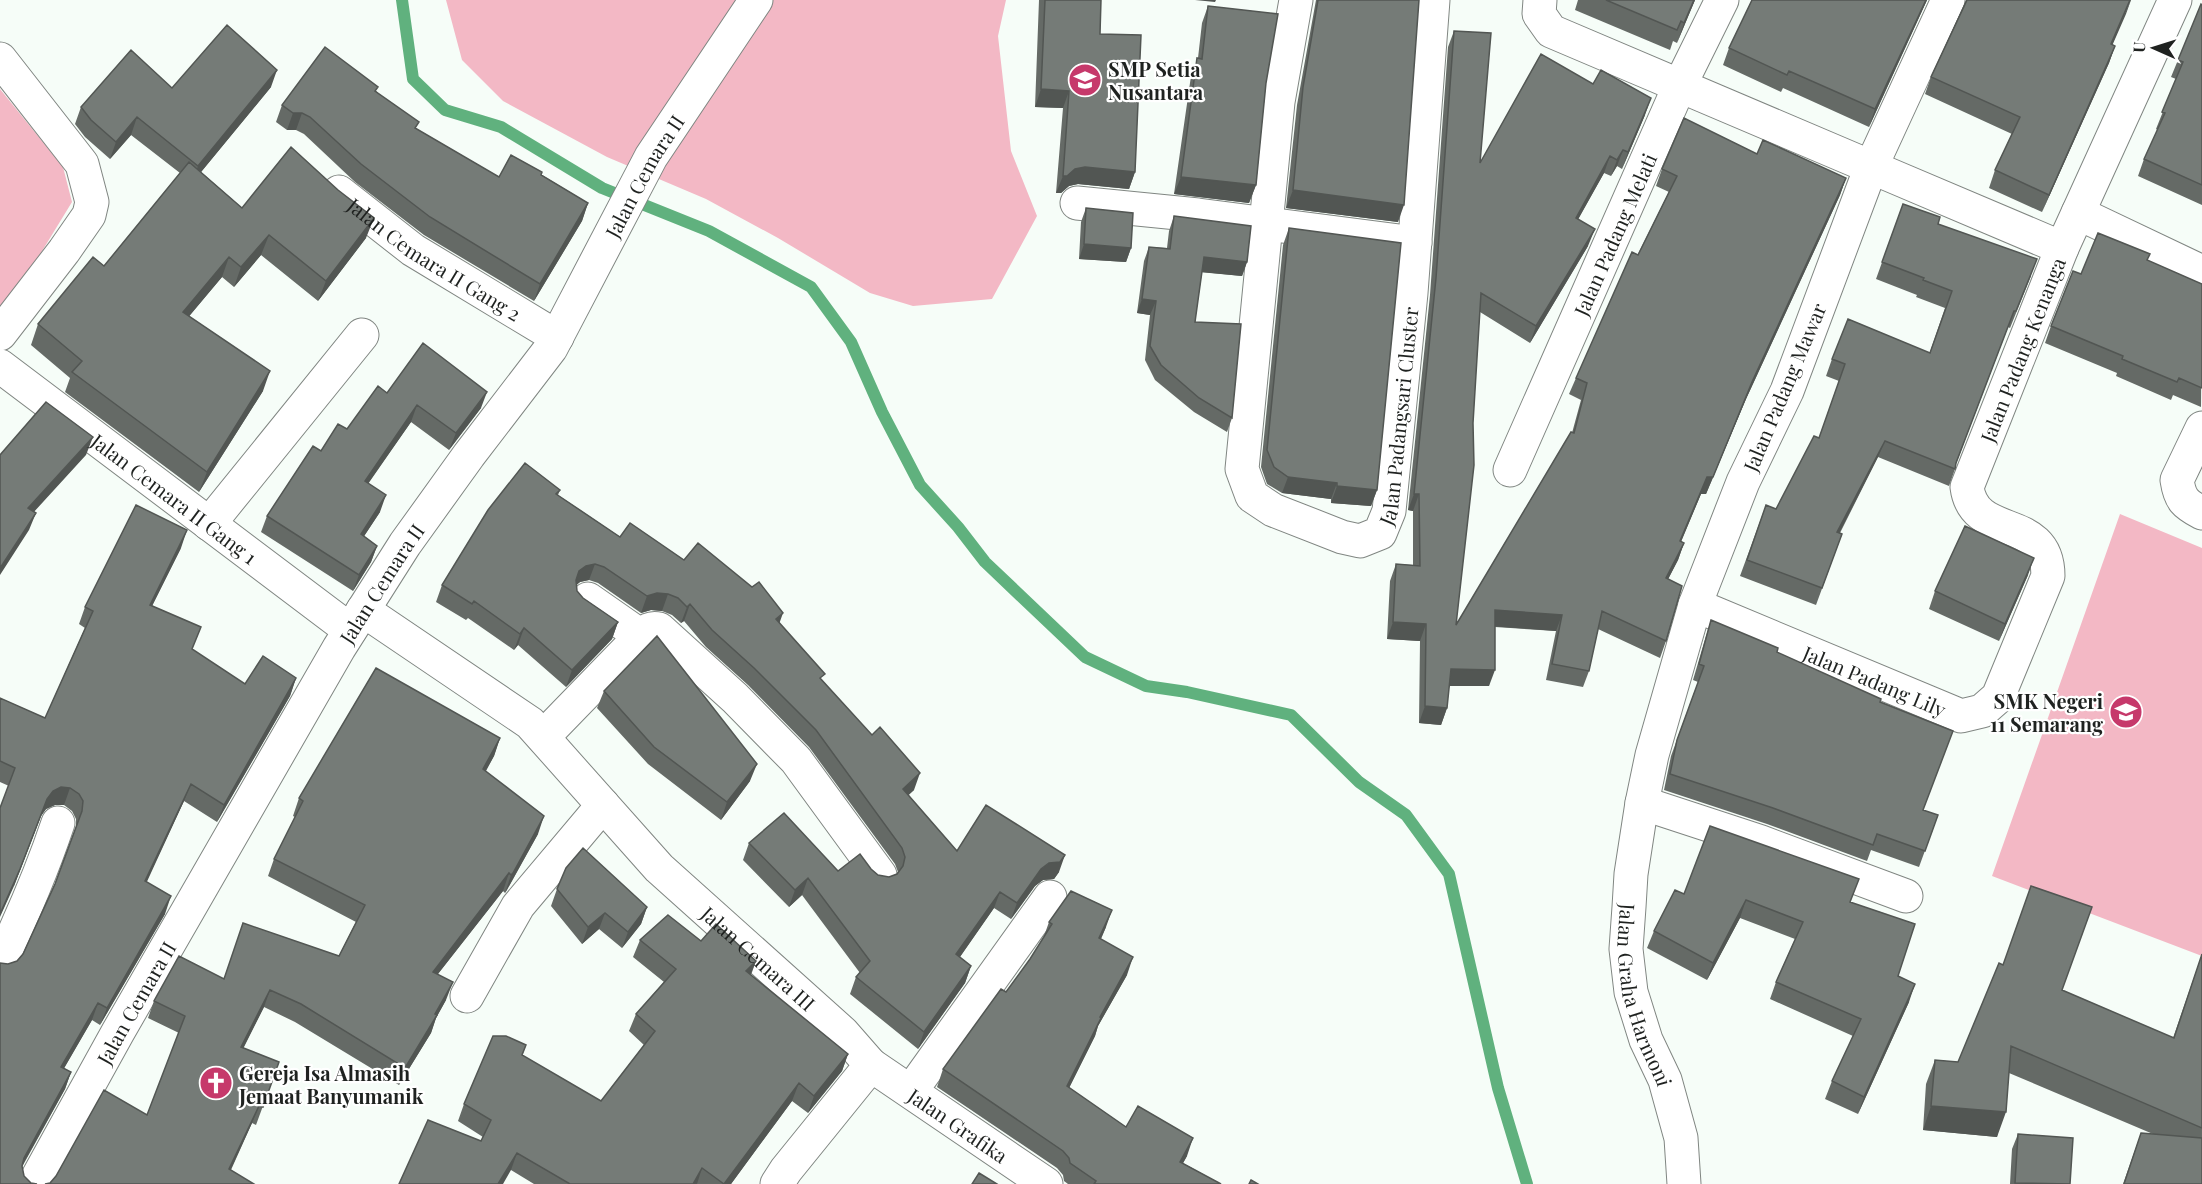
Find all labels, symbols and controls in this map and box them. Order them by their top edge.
north arrow [2124,18,2184,78]
text: U [2128,41,2149,53]
place label: SMP Setia Nusantara [1108,55,1204,105]
school or university icon: SMP Setia Nusantara [1067,62,1103,98]
street label: Jalan Cemara II [597,109,689,243]
street label: Jalan Padang Melati [1566,148,1662,320]
street label: Jalan Cemara II Gang 2 [342,190,527,326]
street label: Jalan Padang Kenanga [1973,253,2071,447]
street label: Jalan Padang Mawar [1736,299,1832,476]
street label: Jalan Padangsari Cluster [1371,305,1423,530]
street label: Jalan Cemara II Gang 1 [86,426,263,569]
street label: Jalan Cemara II [332,518,429,649]
street label: Jalan Padang Lily [1798,638,1951,722]
place label: SMK Negeri 11 Semarang [1990,687,2103,737]
school or university icon: SMK Negeri 11 Semarang [2108,694,2144,730]
street label: Jalan Cemara III [696,899,822,1016]
street label: Jalan Graha Harmoni [1612,902,1680,1089]
street label: Jalan Cemara II [89,936,181,1070]
place label: Gereja Isa Almasih Jemaat Banyumanik [238,1059,424,1109]
church icon: Gereja Isa Almasih Jemaat Banyumanik [198,1065,234,1101]
street label: Jalan Grafika [903,1081,1014,1168]

